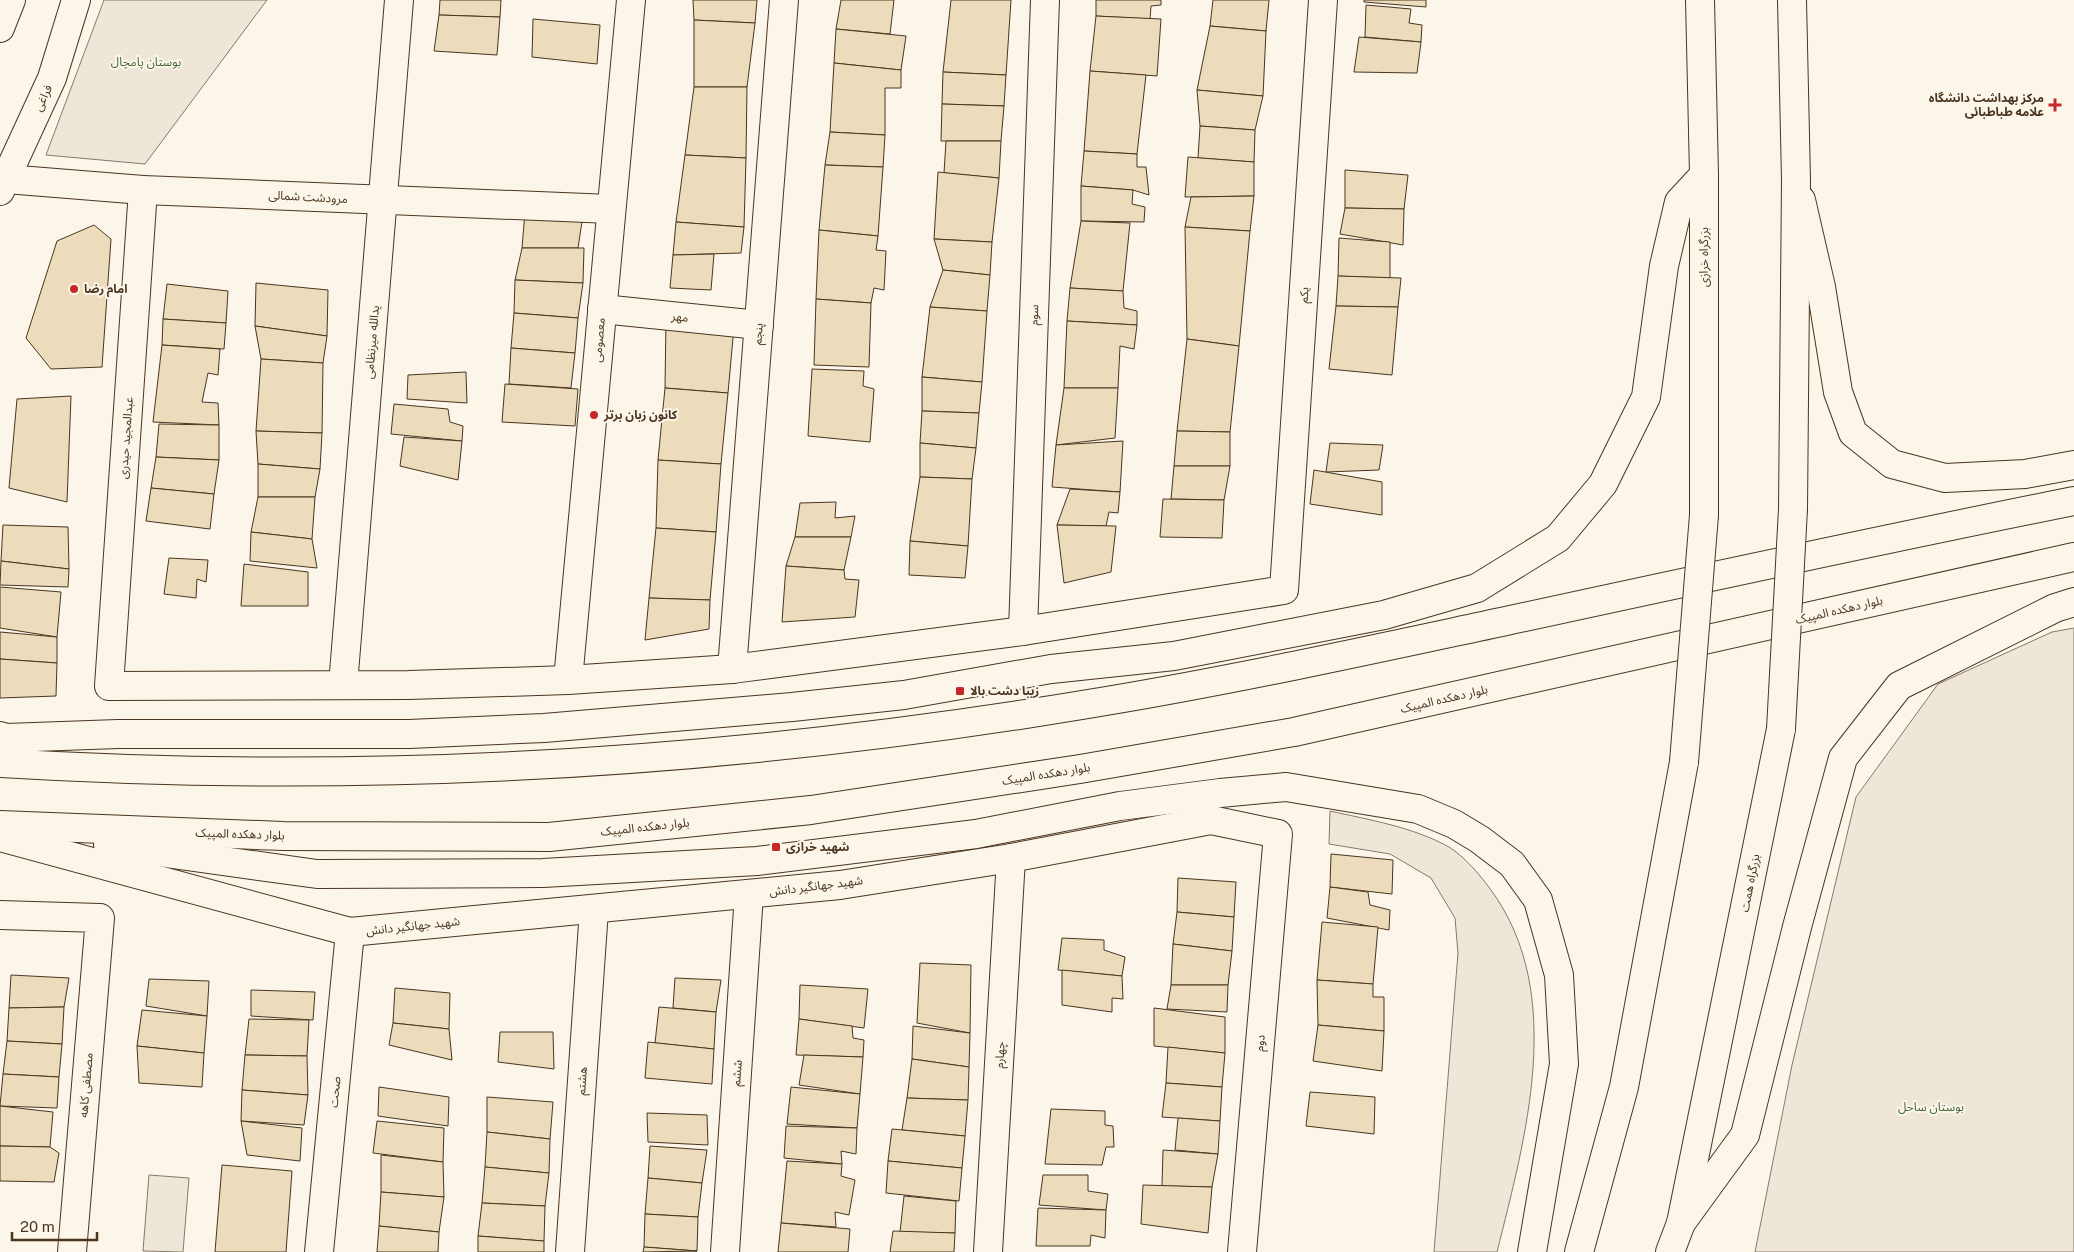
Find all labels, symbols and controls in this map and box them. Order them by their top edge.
park label: بوستان پامچال [111,55,181,70]
street label: فراغی [31,83,55,113]
place label: مرکز بهداشت دانشگاه علامه طباطبائی [1929,91,2044,119]
marker: مرکز بهداشت دانشگاه علامه طباطبائی [2048,98,2062,112]
street label: مرودشت شمالی [268,188,348,206]
street label: بزرگراه خرازی [1697,227,1711,287]
place label: امام رضا [84,282,127,298]
marker: امام رضا [68,283,80,295]
street label: یکم [1296,286,1314,304]
street label: سوم [1027,304,1043,326]
street label: یدالله میرنظامی [362,305,382,379]
street label: مهر [670,309,689,325]
street label: معصومی [590,317,608,363]
street label: پنجم [750,322,768,346]
street label: عبدالمجید حیدری [116,396,136,480]
place label: کانون زبان برتر [603,408,678,422]
marker: کانون زبان برتر [588,409,600,421]
street label: بلوار دهکده المپیک [1794,593,1884,628]
street label: بلوار دهکده المپیک [1399,682,1489,717]
place label: زیبا دشت بالا [970,684,1039,698]
marker: زیبا دشت بالا [954,685,966,697]
street label: بلوار دهکده المپیک [1001,760,1091,789]
street label: بلوار دهکده المپیک [600,815,690,840]
street label: بلوار دهکده المپیک [195,825,285,844]
place label: شهید خرازی [786,840,849,854]
marker: شهید خرازی [770,841,782,853]
street label: بزرگراه همت [1738,853,1763,913]
street label: شهید جهانگیر دانش [768,873,864,899]
street label: شهید جهانگیر دانش [365,914,461,938]
street label: دوم [1252,1034,1270,1052]
street label: چهارم [992,1041,1010,1069]
street label: مصطفی کاهه [76,1052,96,1118]
street label: ششم [729,1059,747,1087]
street label: هشتم [574,1066,592,1096]
street label: صحت [327,1075,343,1108]
park label: بوستان ساحل [1898,1100,1964,1114]
scale bar [12,1210,98,1242]
text: 20 m [20,1218,55,1235]

